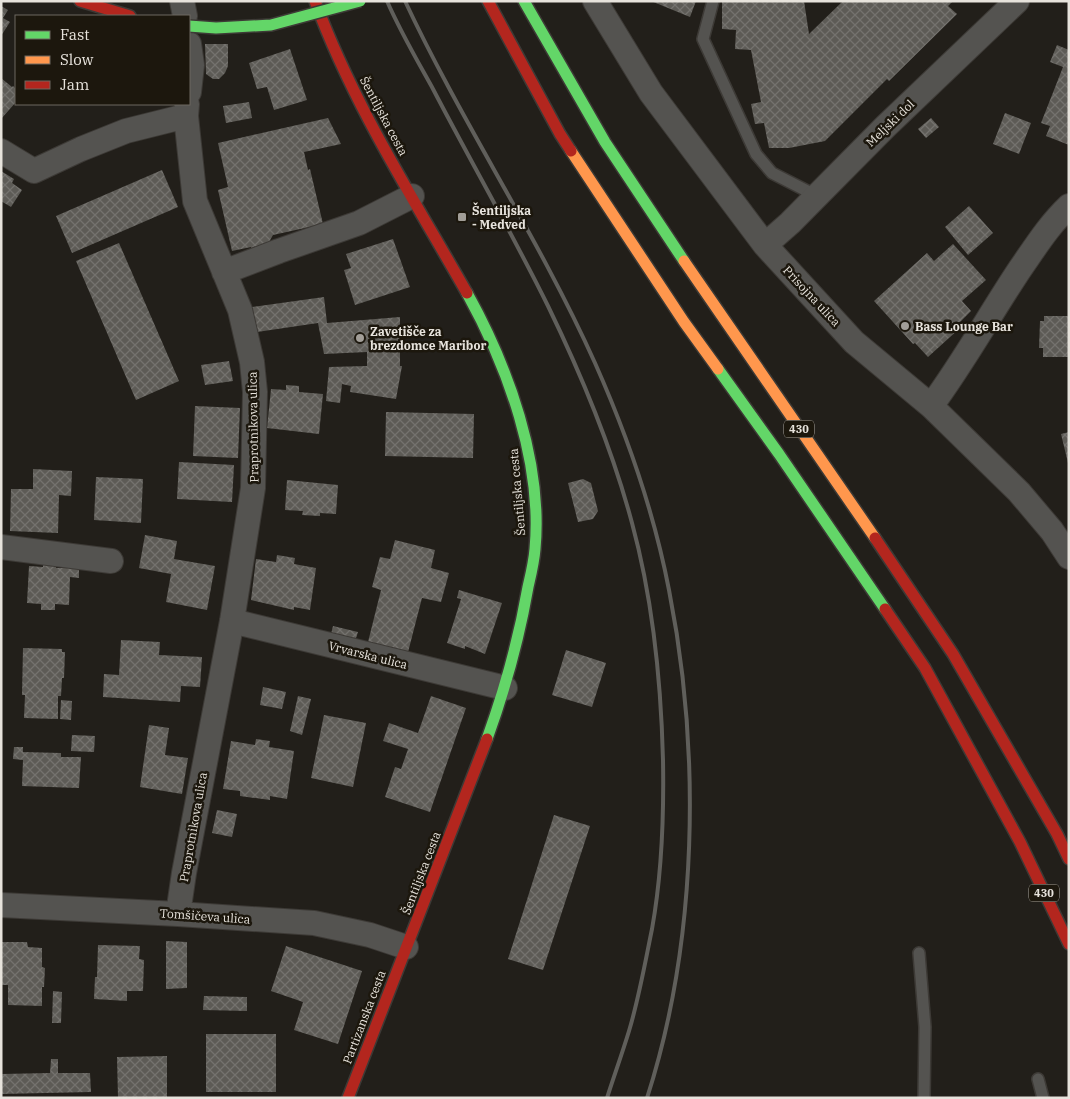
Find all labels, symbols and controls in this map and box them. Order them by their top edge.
legend [15,15,190,105]
text: Fast [60,25,90,44]
text: Slow [60,50,94,69]
street label: Šentiljska cesta [357,74,411,159]
text: Jam [60,75,89,94]
street label: Meljski dol [863,96,918,150]
place label: Šentiljska - Medved [472,202,531,232]
marker: Šentiljska - Medved [456,211,468,223]
street label: Prisojna ulica [780,263,844,330]
place label: Bass Lounge Bar [915,319,1013,334]
marker: Bass Lounge Bar [899,320,911,332]
place label: Zavetišče za brezdomce Maribor [370,324,486,353]
marker: Zavetišče za brezdomce Maribor [354,332,366,344]
street label: Praprotnikova ulica [245,371,261,483]
road number: 430 [784,420,814,438]
street label: Šentiljska cesta [506,447,528,536]
street label: Vrvarska ulica [327,638,409,672]
street label: Praprotnikova ulica [176,771,210,883]
street label: Šentiljska cesta [398,829,444,917]
road number: 430 [1029,884,1059,901]
street label: Tomšičeva ulica [159,905,251,927]
street label: Partizanska cesta [339,968,389,1066]

